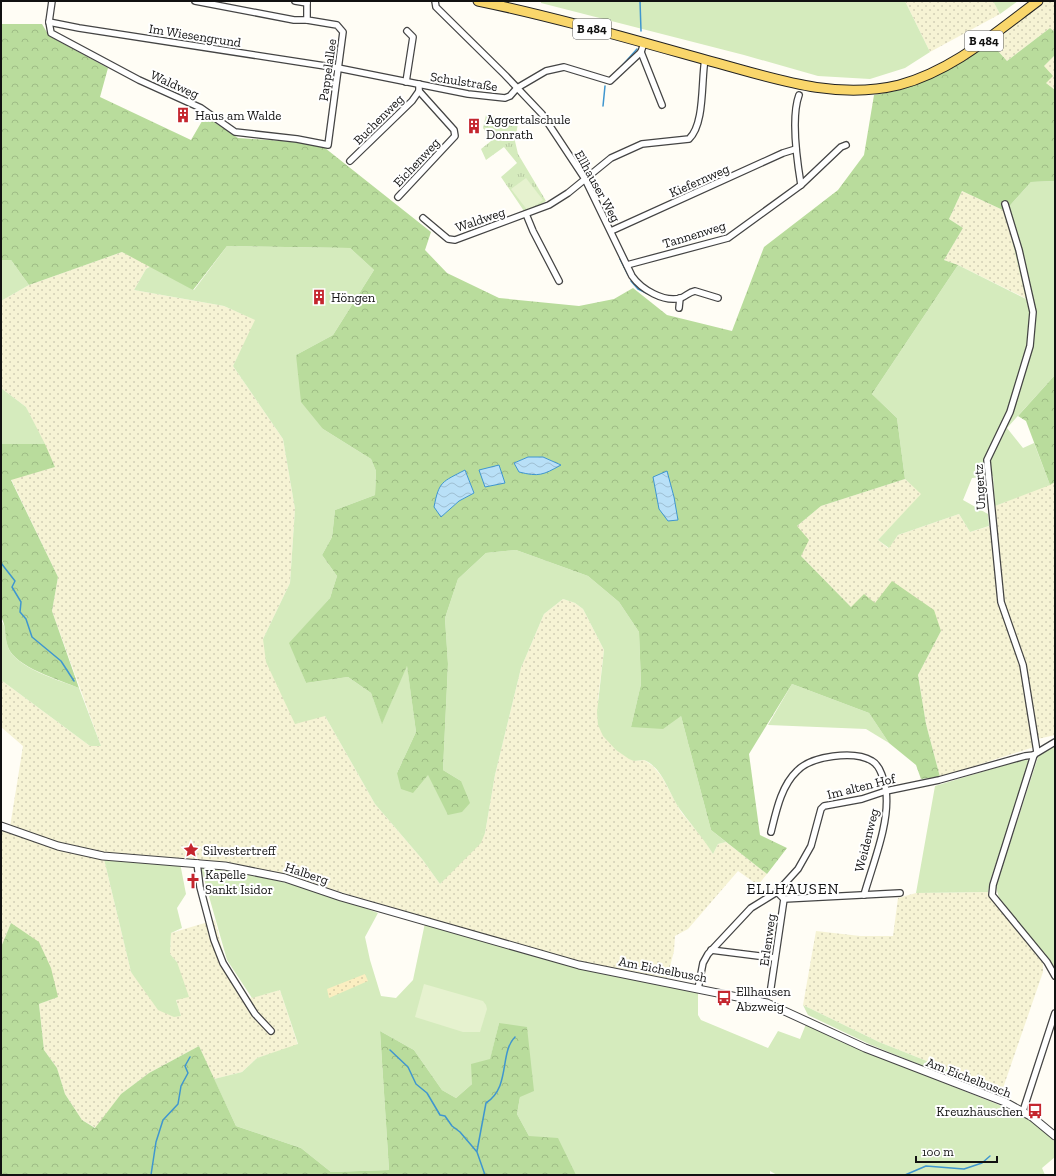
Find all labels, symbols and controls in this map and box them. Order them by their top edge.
road number: B 484 [573,19,611,39]
street label: Im Wiesengrund [148,21,242,50]
road number: B 484 [965,31,1003,51]
street label: Pappelallee [316,38,339,102]
street label: Waldweg [148,67,201,102]
street label: Schulstraße [429,69,499,94]
street label: Buchenweg [350,91,407,148]
building icon: Haus am Walde [174,106,192,124]
place label: Haus am Walde [195,108,281,123]
place label: Aggertalschule Donrath [486,112,570,142]
building icon: Aggertalschule Donrath [465,117,483,135]
street label: Eichenweg [390,135,443,190]
street label: Ellhauser Weg [572,148,623,225]
street label: Kiefernweg [667,161,731,200]
street label: Waldweg [453,204,507,235]
street label: Tannenweg [661,218,728,251]
building icon: Höngen [310,288,328,306]
place label: Höngen [331,290,376,305]
street label: Ungertz [971,464,988,510]
street label: Im alten Hof [825,771,898,802]
street label: Weidenweg [851,807,882,873]
place icon: Silvestertreff [182,841,200,859]
place label: Silvestertreff [203,843,277,858]
street label: Halberg [283,859,331,888]
place label: Kapelle Sankt Isidor [205,867,273,897]
church icon: Kapelle Sankt Isidor [184,872,202,890]
district label: ELLHAUSEN [746,880,840,898]
street label: Erlenweg [756,913,779,967]
street label: Am Eichelbusch [617,954,709,986]
place label: Ellhausen Abzweig [736,984,791,1014]
bus stop icon: Ellhausen Abzweig [715,989,733,1007]
street label: Am Eichelbusch [924,1054,1014,1101]
bus stop icon: Kreuzhäuschen [1026,1102,1044,1120]
place label: Kreuzhäuschen [936,1104,1024,1119]
scale bar [916,1138,997,1164]
text: 100 m [922,1145,954,1159]

